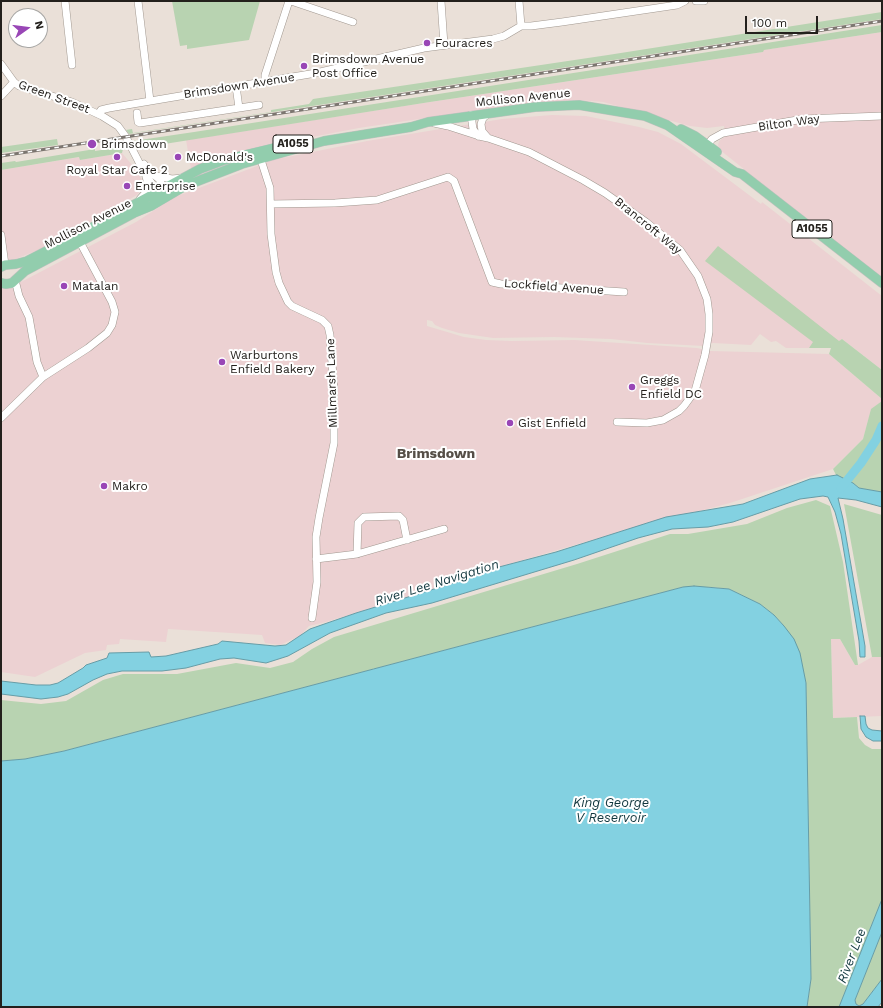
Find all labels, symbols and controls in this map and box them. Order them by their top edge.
north arrow [8,8,48,48]
scale bar [747,8,820,34]
text: 100 m [752,16,787,30]
text: N [32,20,46,31]
place label: Fouracres [435,36,492,50]
marker: Fouracres [422,38,432,48]
place label: Brimsdown Avenue Post Office [312,52,424,80]
marker: Brimsdown Avenue Post Office [299,61,309,71]
street label: Brimsdown Avenue [182,70,296,102]
street label: Green Street [16,77,92,117]
street label: Mollison Avenue [475,86,571,110]
street label: Bilton Way [757,112,821,134]
road number: A1055 [273,135,313,153]
place label: Brimsdown [101,137,167,151]
marker: Brimsdown [86,138,98,150]
place label: McDonald's [186,150,253,164]
marker: Royal Star Cafe 2 [112,152,122,162]
marker: McDonald's [173,152,183,162]
place label: Royal Star Cafe 2 [66,163,168,177]
place label: Enterprise [135,179,196,193]
marker: Enterprise [122,181,132,191]
street label: Brancroft Way [612,195,684,257]
street label: Mollison Avenue [42,196,134,252]
road number: A1055 [792,220,832,238]
street label: Lockfield Avenue [503,276,605,298]
place label: Matalan [72,279,118,293]
marker: Matalan [59,281,69,291]
street label: Millmarsh Lane [323,338,341,428]
place label: Warburtons Enfield Bakery [230,348,314,376]
marker: Warburtons Enfield Bakery [217,357,227,367]
place label: Greggs Enfield DC [640,373,702,401]
marker: Greggs Enfield DC [627,382,637,392]
place label: Gist Enfield [518,416,586,430]
marker: Gist Enfield [505,418,515,428]
district label: Brimsdown [397,446,475,462]
place label: Makro [112,479,148,493]
marker: Makro [99,481,109,491]
water label: River Lee Navigation [373,557,501,609]
water label: King George V Reservoir [573,795,649,826]
water label: River Lee [834,926,870,986]

